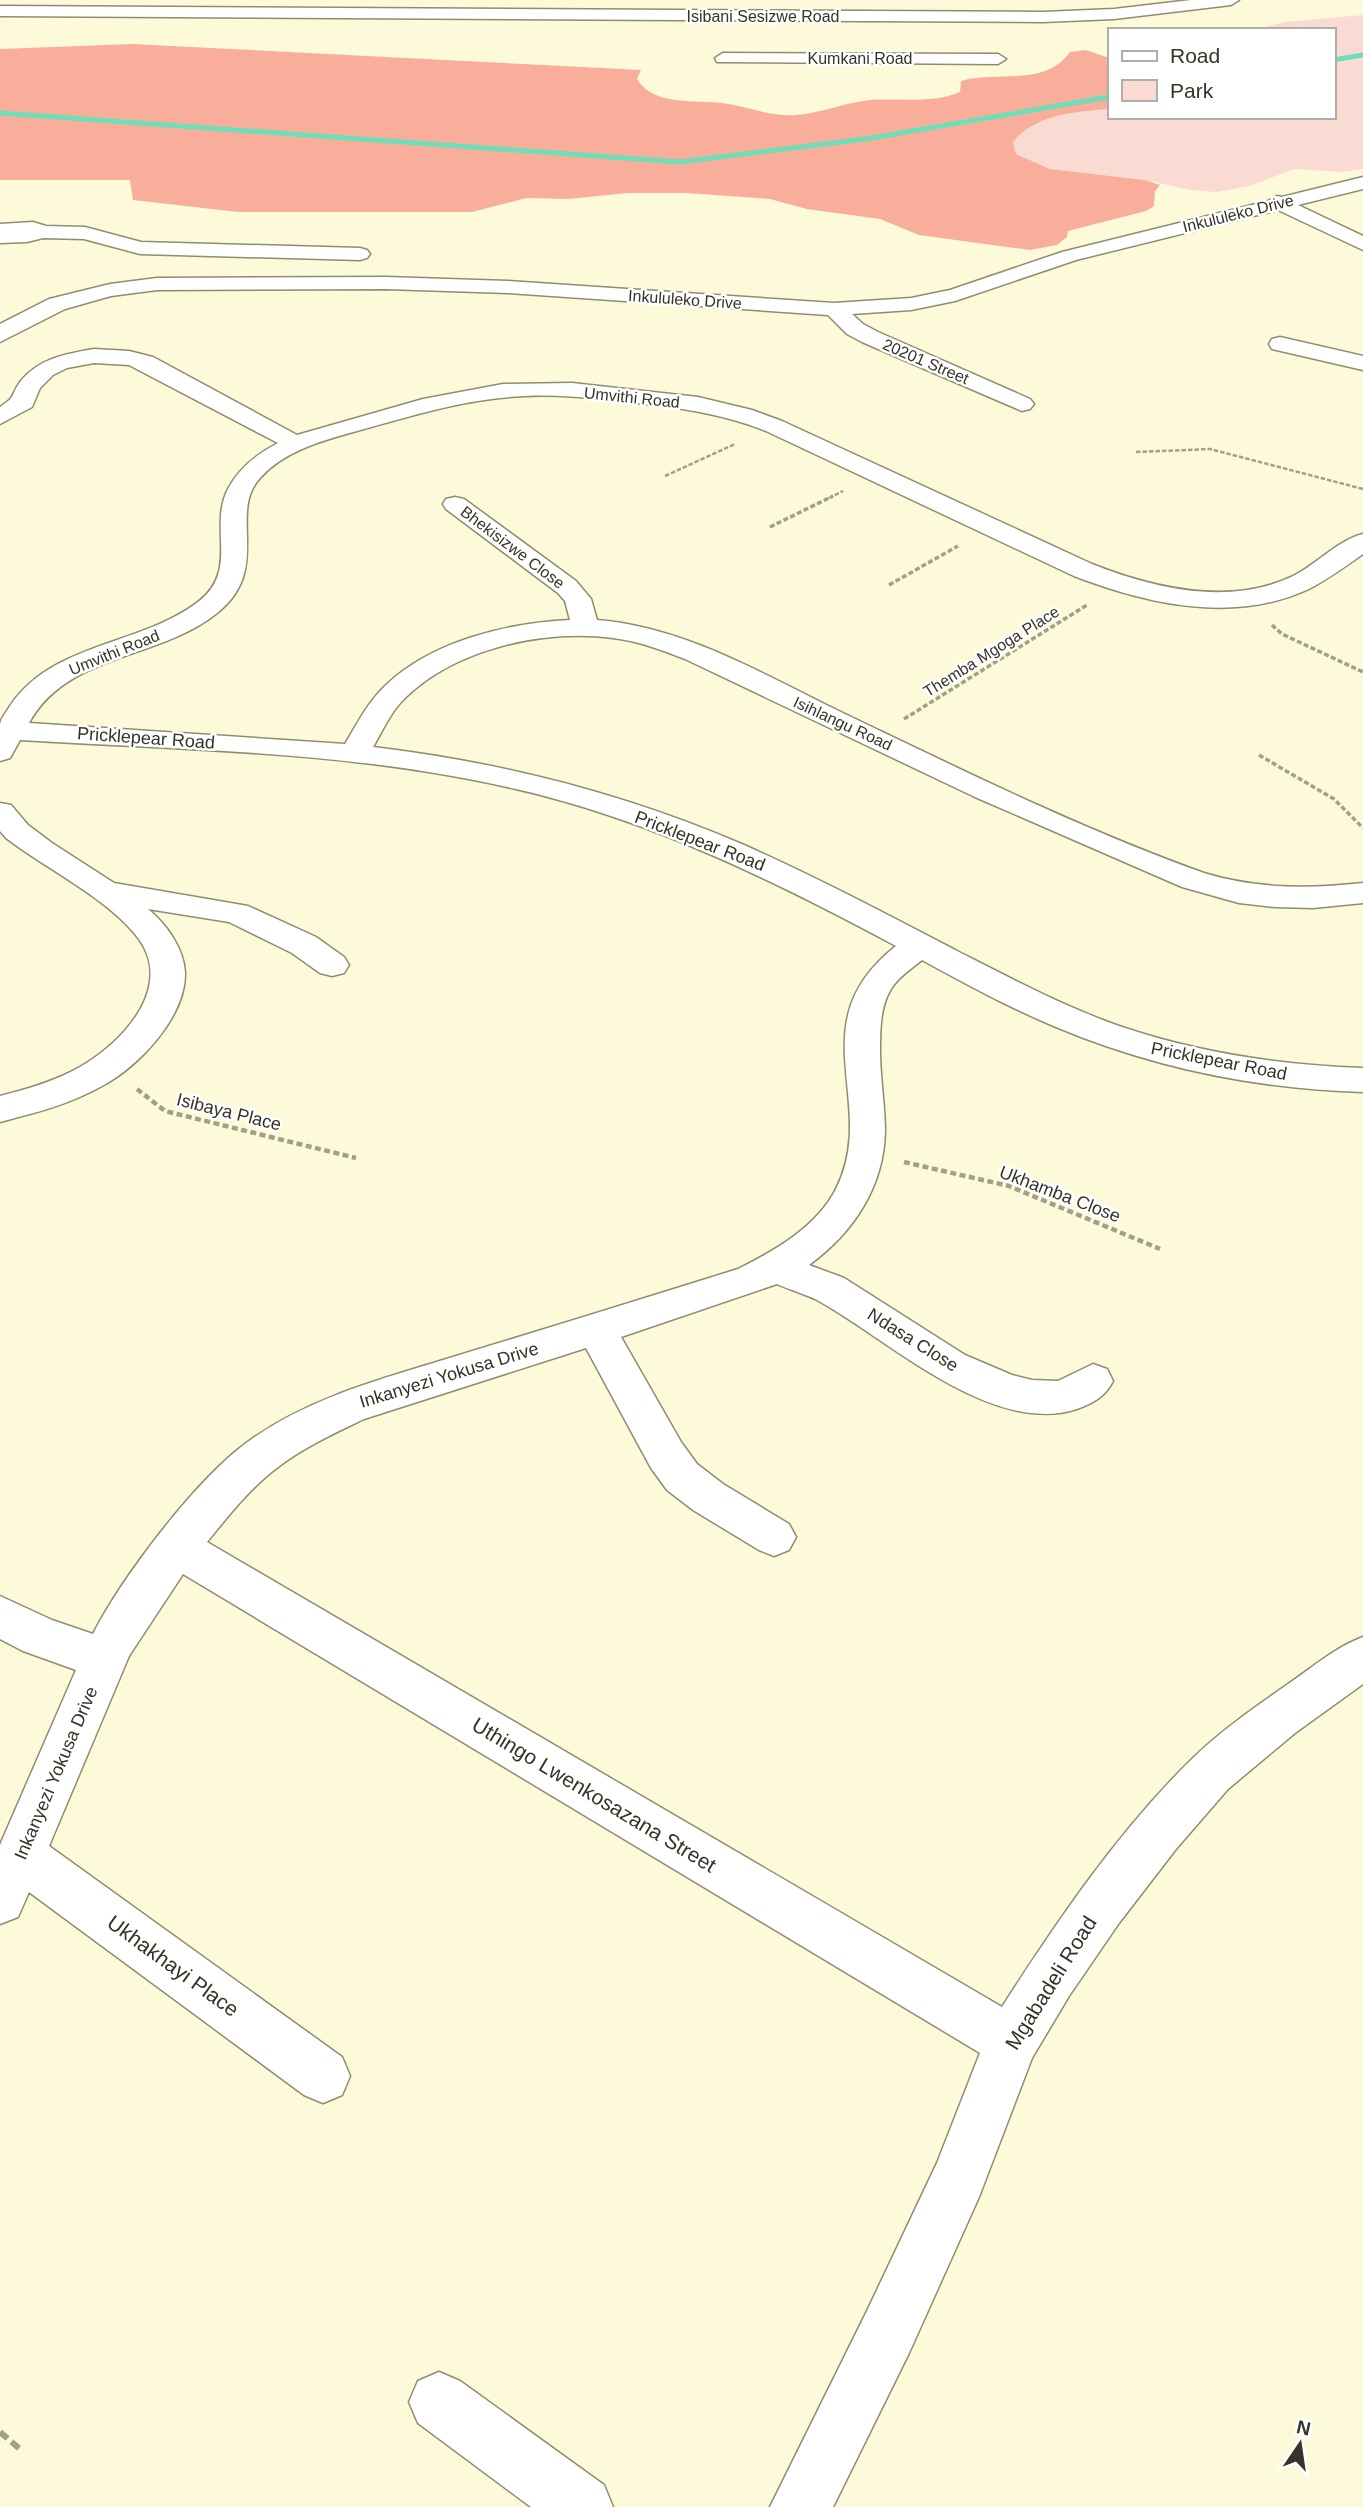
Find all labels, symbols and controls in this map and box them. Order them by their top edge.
street label: Isibani Sesizwe Road [687,8,839,25]
legend [1108,28,1335,119]
text: Road [1170,44,1220,67]
street label: Kumkani Road [808,50,912,67]
text: Park [1170,79,1214,102]
street label: Inkululeko Drive [1181,191,1295,236]
street label: Inkululeko Drive [628,287,742,312]
street label: 20201 Street [880,336,972,387]
street label: Umvithi Road [583,384,681,411]
street label: Bhekisizwe Close [458,503,568,592]
street label: Themba Mgoga Place [920,603,1062,700]
street label: Umvithi Road [66,627,162,678]
street label: Isihlangu Road [791,693,895,754]
street label: Pricklepear Road [76,723,216,753]
street label: Pricklepear Road [632,807,768,875]
street label: Pricklepear Road [1149,1038,1289,1084]
street label: Isibaya Place [175,1089,283,1135]
street label: Ukhamba Close [997,1162,1123,1226]
street label: Ndasa Close [864,1304,962,1376]
street label: Inkanyezi Yokusa Drive [357,1338,541,1412]
street label: Inkanyezi Yokusa Drive [10,1683,102,1863]
street label: Uthingo Lwenkosazana Street [468,1713,720,1877]
street label: Ukhakhayi Place [103,1910,243,2021]
street label: Mgabadeli Road [1000,1912,1101,2054]
north arrow [1265,2409,1335,2479]
text: N [1295,2416,1313,2440]

